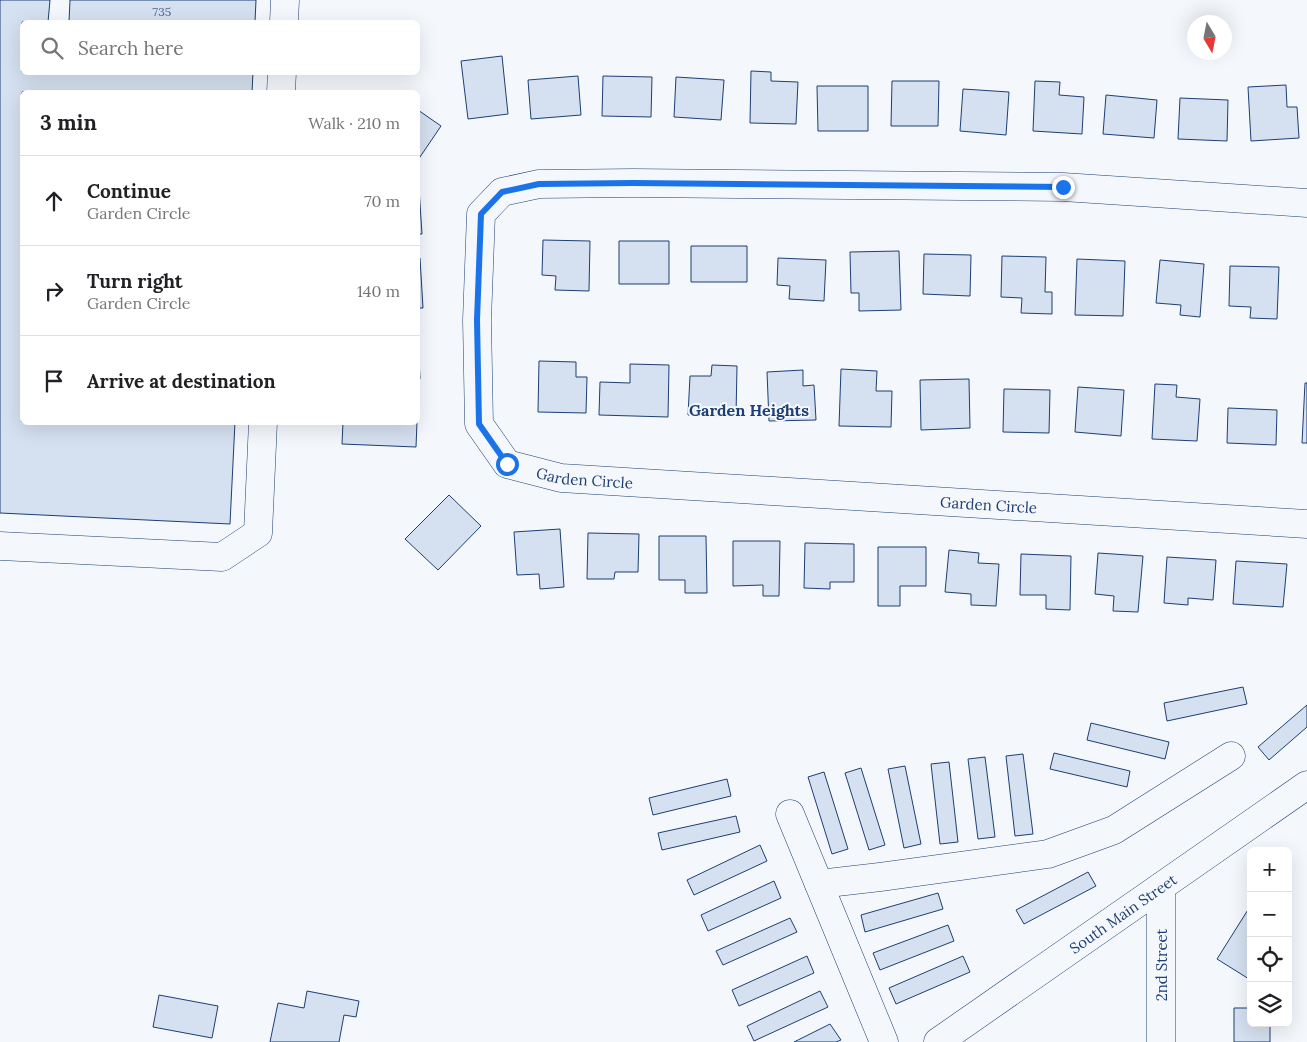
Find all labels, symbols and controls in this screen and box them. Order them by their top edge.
house number: 735 [153,4,171,19]
north arrow [1187,15,1232,60]
search box [20,20,420,75]
icon: search [38,34,66,62]
text: Search here [78,36,184,60]
text: 3 min [40,109,97,136]
text: Walk · 210 m [308,113,400,133]
route end [1052,176,1075,199]
text: Continue [87,179,171,203]
icon: ahead [40,187,68,215]
text: 70 m [364,191,400,211]
text: Garden Circle [87,203,190,223]
text: Turn right [87,269,183,293]
icon: right [40,277,68,305]
text: 140 m [357,281,400,301]
text: Garden Circle [87,293,190,313]
icon: arrive [40,367,68,395]
text: Arrive at destination [87,369,276,393]
district label: Garden Heights [689,400,809,420]
route start [496,453,519,476]
street label: Garden Circle [534,463,633,492]
street label: Garden Circle [940,492,1038,517]
map controls [1247,847,1292,1027]
button: + [1247,847,1292,892]
street label: South Main Street [1065,869,1180,957]
button: − [1247,892,1292,937]
street label: 2nd Street [1152,929,1171,1001]
button: locate [1247,937,1292,982]
button: layers [1247,982,1292,1027]

